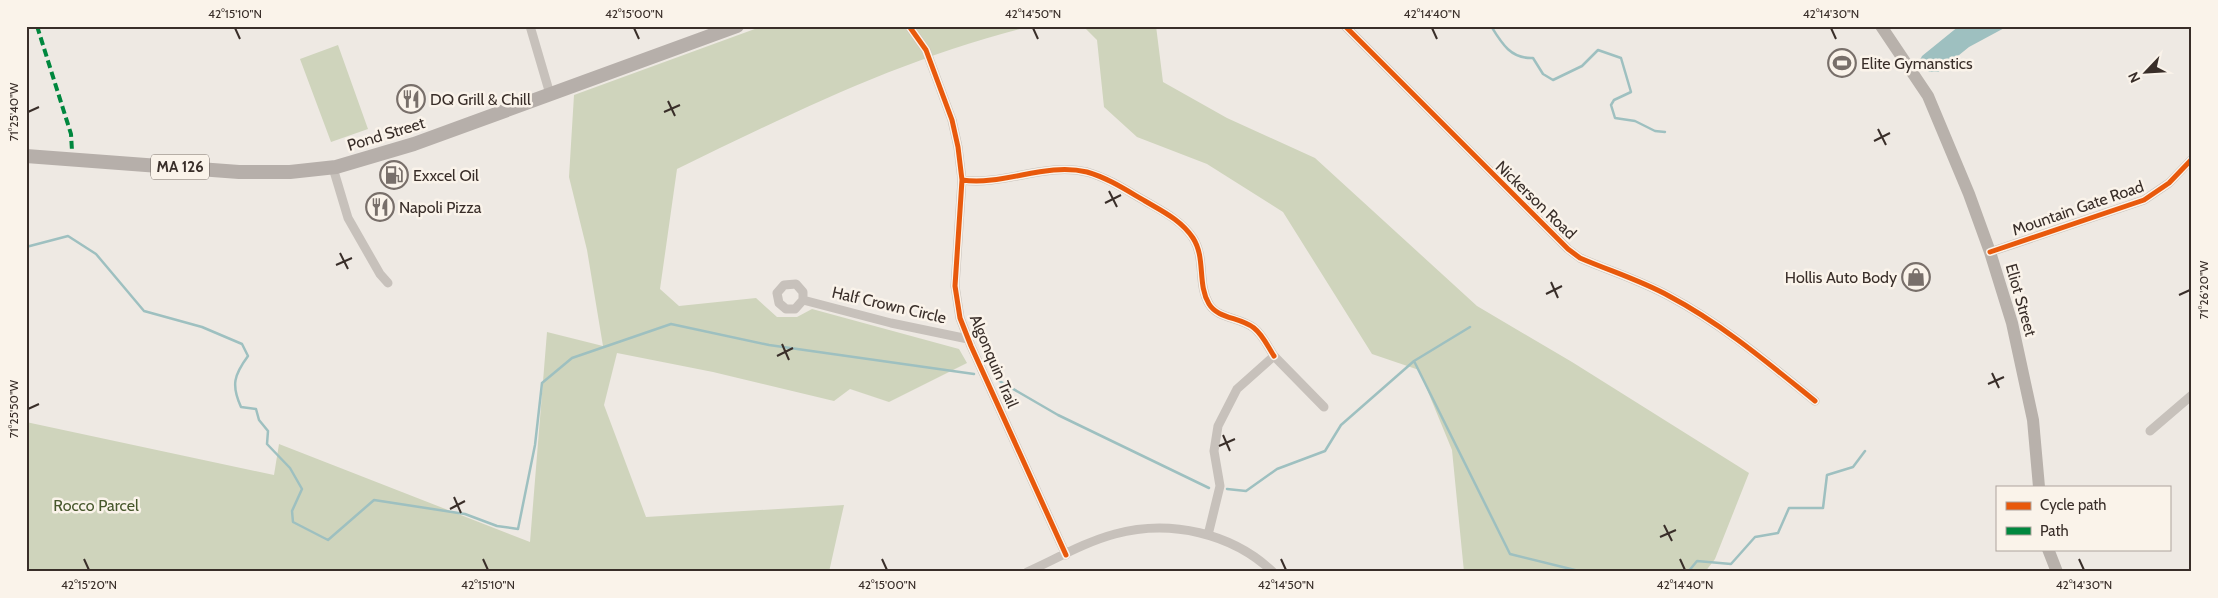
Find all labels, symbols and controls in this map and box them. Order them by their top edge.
text: 42°15'10"N [208,6,262,21]
text: 42°15'00"N [605,6,663,21]
text: 42°14'50"N [1005,6,1061,21]
text: 42°14'40"N [1404,6,1460,21]
text: 42°14'30"N [1803,6,1859,21]
sports icon: Elite Gymanstics [1827,48,1857,78]
north arrow [2120,48,2170,98]
place label: Elite Gymanstics [1861,54,1973,73]
text: N [2124,69,2144,86]
text: 71°25'40"W [6,82,21,141]
restaurant icon: DQ Grill & Chill [396,84,426,114]
place label: DQ Grill & Chill [430,90,531,109]
street label: Pond Street [345,113,428,155]
road number: MA 126 [151,154,209,180]
street label: Nickerson Road [1492,157,1580,243]
fuel station icon: Exxcel Oil [379,160,409,190]
place label: Exxcel Oil [413,166,479,185]
street label: Mountain Gate Road [2010,177,2146,239]
restaurant icon: Napoli Pizza [365,192,395,222]
place label: Napoli Pizza [399,198,482,217]
text: 71°26'20"W [2196,260,2211,319]
street label: Eliot Street [2002,261,2041,339]
shop icon: Hollis Auto Body [1901,262,1931,292]
place label: Hollis Auto Body [1785,268,1897,287]
street label: Half Crown Circle [830,283,948,327]
street label: Algonquin Trail [966,312,1022,411]
text: 71°25'50"W [6,379,21,438]
legend [1996,486,2170,550]
park label: Rocco Parcel [53,496,139,515]
text: Cycle path [2040,496,2106,514]
text: Path [2040,522,2069,540]
text: 42°15'20"N [61,577,117,592]
text: 42°15'10"N [461,577,515,592]
text: 42°15'00"N [858,577,916,592]
text: 42°14'50"N [1258,577,1314,592]
text: 42°14'40"N [1657,577,1713,592]
text: 42°14'30"N [2056,577,2112,592]

